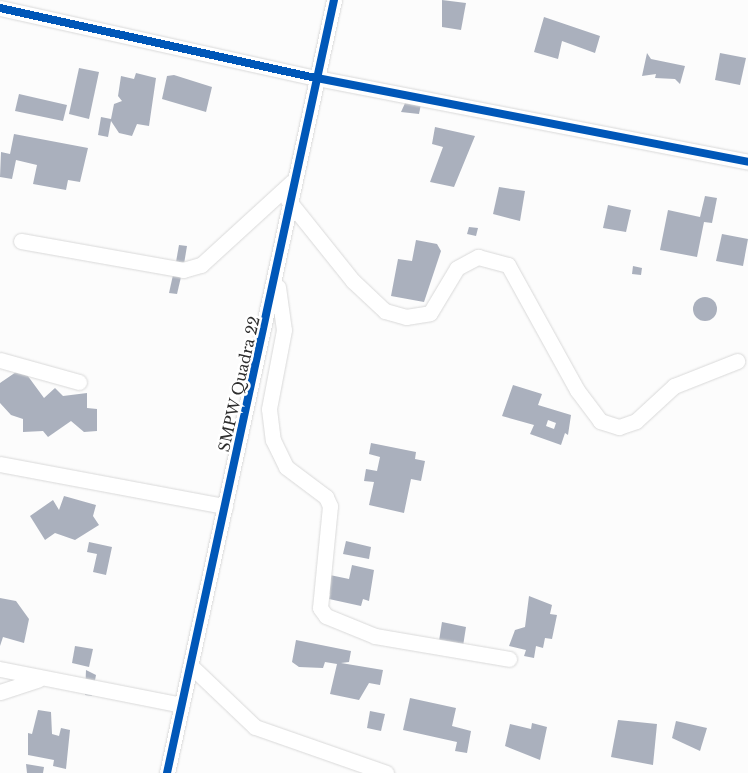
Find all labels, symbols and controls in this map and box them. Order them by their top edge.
street label: SMPW Quadra 22 [215,314,263,454]

